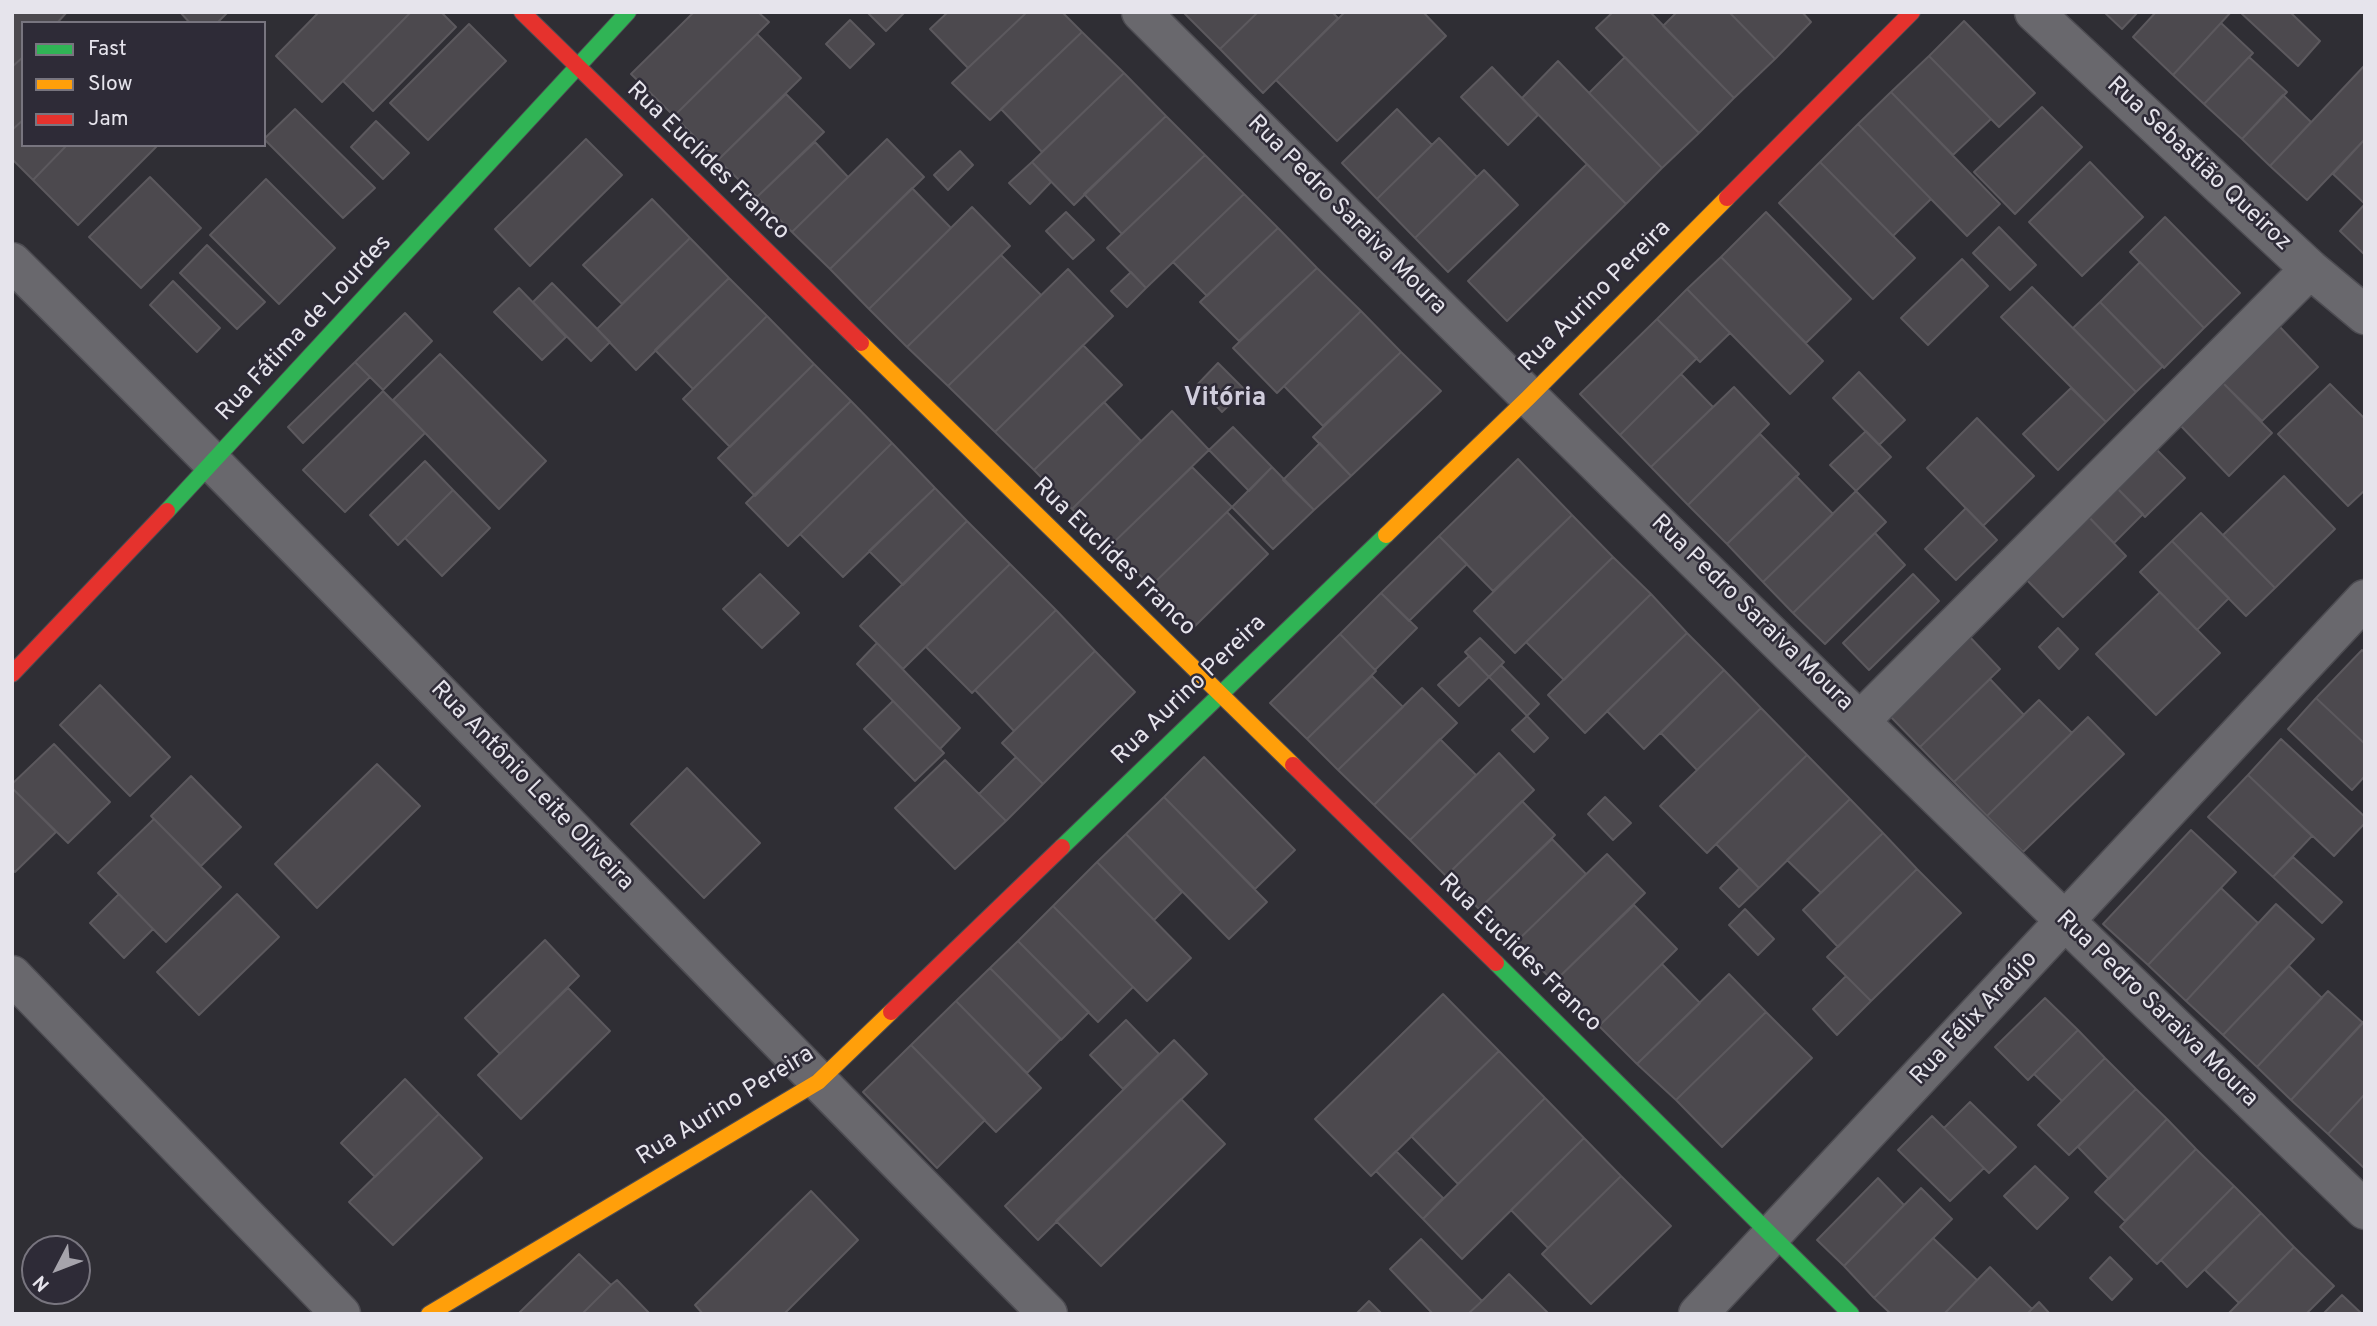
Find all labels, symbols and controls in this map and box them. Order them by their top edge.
legend [21,21,266,147]
text: Fast [88,36,127,63]
text: Slow [88,71,133,98]
street label: Rua Sebastião Queiroz [2100,72,2296,258]
street label: Rua Euclides Franco [619,77,795,247]
text: Jam [88,106,129,133]
street label: Rua Pedro Saraiva Moura [1240,110,1452,322]
street label: Rua Aurino Pereira [1514,215,1678,379]
street label: Rua Fátima de Lourdes [211,230,399,428]
district label: Vitória [1184,384,1266,416]
street label: Rua Euclides Franco [1025,473,1201,643]
street label: Rua Pedro Saraiva Moura [1644,510,1858,718]
street label: Rua Aurino Pereira [1107,610,1273,772]
street label: Rua Antônio Leite Oliveira [423,676,639,898]
street label: Rua Euclides Franco [1431,869,1607,1039]
street label: Rua Pedro Saraiva Moura [2049,906,2263,1114]
street label: Rua Félix Araújo [1905,946,2045,1092]
street label: Rua Aurino Pereira [632,1041,820,1173]
north arrow [21,1235,91,1305]
text: N [28,1270,55,1296]

